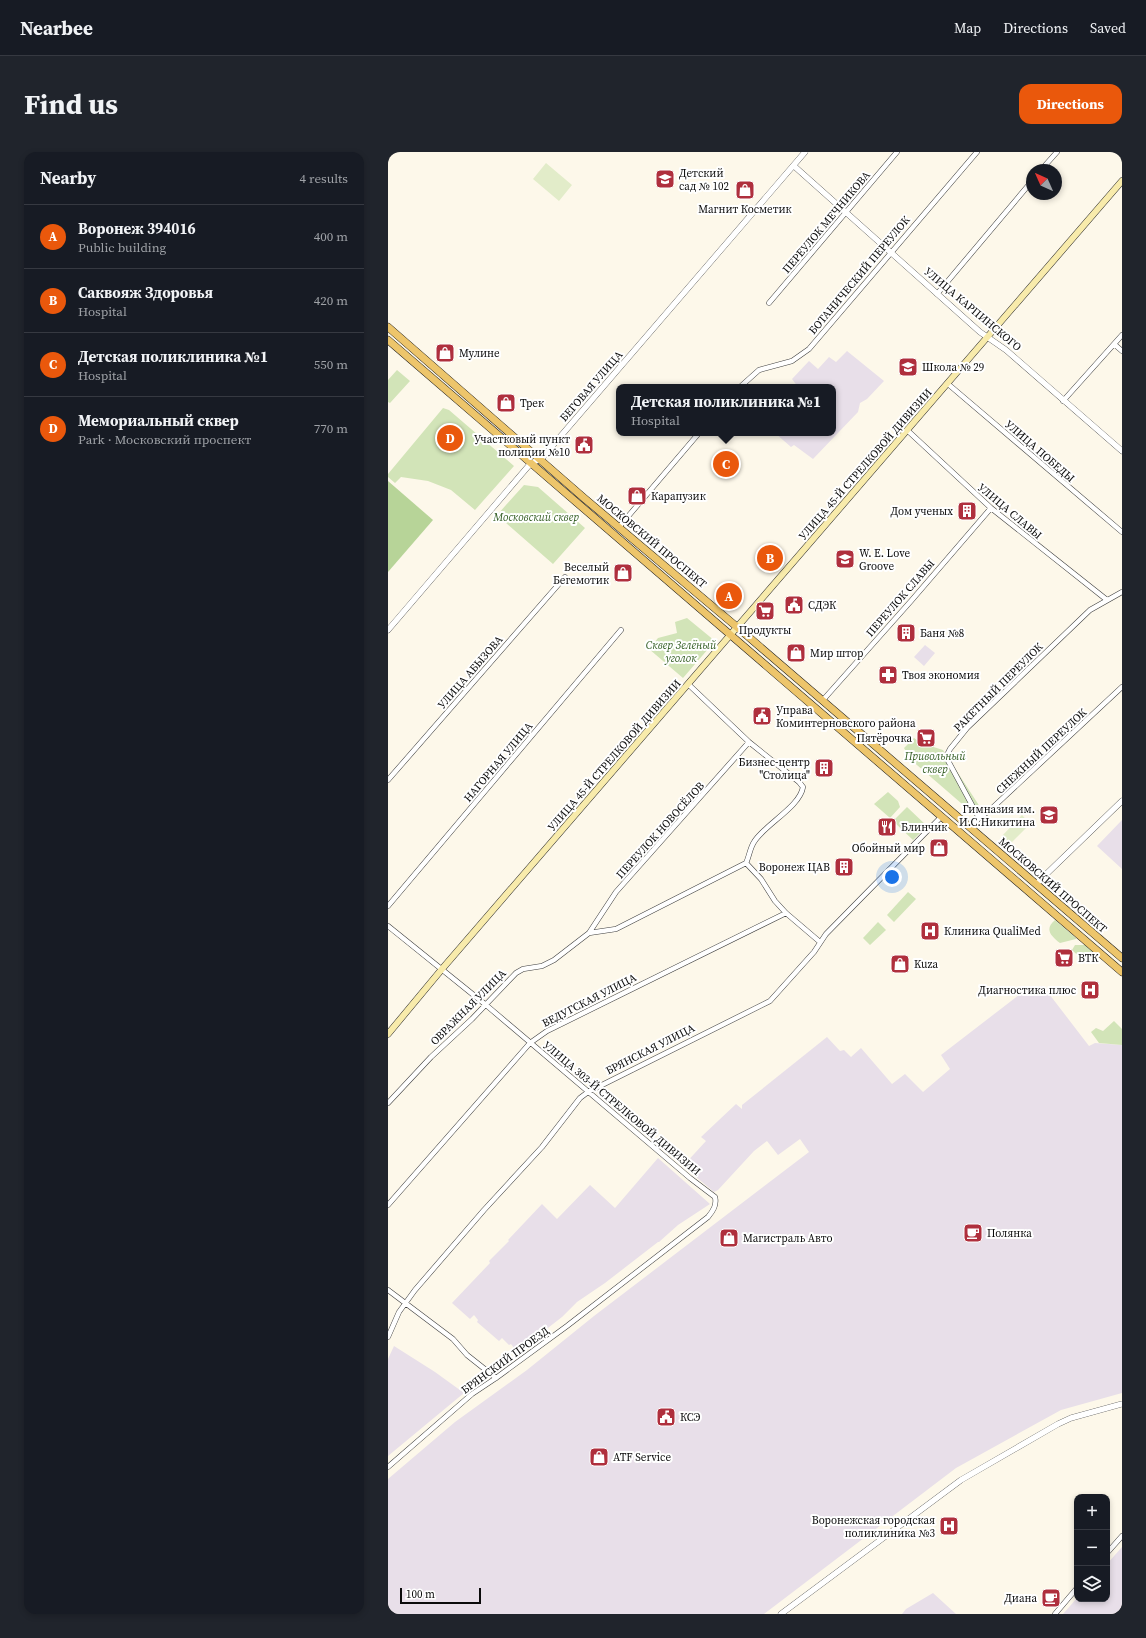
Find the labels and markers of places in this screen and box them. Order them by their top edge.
place label: Детский сад № 102 [679,166,729,194]
school or university icon: Детский сад № 102 [654,168,676,190]
shop icon: Магнит Косметик [734,179,756,201]
place label: Магнит Косметик [698,202,792,217]
shop icon: Мулине [434,342,456,364]
place label: Мулине [459,346,500,361]
school or university icon: Школа № 29 [897,356,919,378]
place label: Школа № 29 [922,360,984,375]
shop icon: Трек [495,392,517,414]
place label: Трек [520,396,544,411]
pin: D [437,423,463,453]
place label: Участковый пункт полиции №10 [474,432,570,460]
public building icon: Участковый пункт полиции №10 [573,434,595,456]
pin: C [713,449,739,479]
shop icon: Карапузик [626,485,648,507]
place label: Карапузик [651,489,706,504]
building icon: Дом ученых [956,500,978,522]
place label: Дом ученых [890,504,953,519]
pin: B [757,543,783,573]
place label: W. E. Love Groove [859,546,911,574]
school or university icon: W. E. Love Groove [834,548,856,570]
place label: Веселый Бегемотик [553,560,609,588]
shop icon: Веселый Бегемотик [612,562,634,584]
pin: A [716,581,742,611]
public building icon: СДЭК [783,594,805,616]
place label: СДЭК [808,598,837,613]
supermarket icon: Продукты [754,600,776,622]
building icon: Баня №8 [895,622,917,644]
place label: Продукты [739,623,791,638]
place label: Баня №8 [920,626,964,641]
shop icon: Мир штор [785,642,807,664]
place label: Мир штор [810,646,863,661]
pharmacy icon: Твоя экономия [877,664,899,686]
place label: Твоя экономия [902,668,980,683]
place label: Управа Коминтерновского района [776,703,916,731]
public building icon: Управа Коминтерновского района [751,705,773,727]
supermarket icon: Пятёрочка [915,727,937,749]
place label: Пятёрочка [856,731,912,746]
place label: Бизнес-центр "Столица" [739,755,810,783]
building icon: Бизнес-центр "Столица" [813,757,835,779]
place label: Гимназия им. И.С.Никитина [959,802,1035,830]
school or university icon: Гимназия им. И.С.Никитина [1038,804,1060,826]
restaurant icon: Блинчик [876,816,898,838]
place label: Блинчик [901,820,947,835]
shop icon: Обойный мир [928,837,950,859]
place label: Обойный мир [852,841,925,856]
building icon: Воронеж ЦАВ [833,856,855,878]
place label: Воронеж ЦАВ [759,860,830,875]
hospital icon: Клиника QualiMed [919,920,941,942]
place label: Клиника QualiMed [944,924,1041,939]
supermarket icon: ВТК [1053,947,1075,969]
place label: ВТК [1078,951,1099,966]
shop icon: Kuza [889,953,911,975]
place label: Kuza [914,957,939,972]
hospital icon: Диагностика плюс [1079,979,1101,1001]
place label: Диагностика плюс [978,983,1077,998]
cafe icon: Полянка [962,1222,984,1244]
place label: Полянка [987,1226,1032,1241]
shop icon: Магистраль Авто [718,1227,740,1249]
place label: Магистраль Авто [743,1231,833,1246]
public building icon: КСЭ [655,1406,677,1428]
place label: КСЭ [680,1410,701,1425]
shop icon: ATF Service [588,1446,610,1468]
place label: ATF Service [613,1450,671,1465]
place label: Воронежская городская поликлиника №3 [812,1513,935,1541]
hospital icon: Воронежская городская поликлиника №3 [938,1515,960,1537]
cafe icon: Диана [1040,1587,1062,1609]
place label: Диана [1004,1591,1037,1606]

